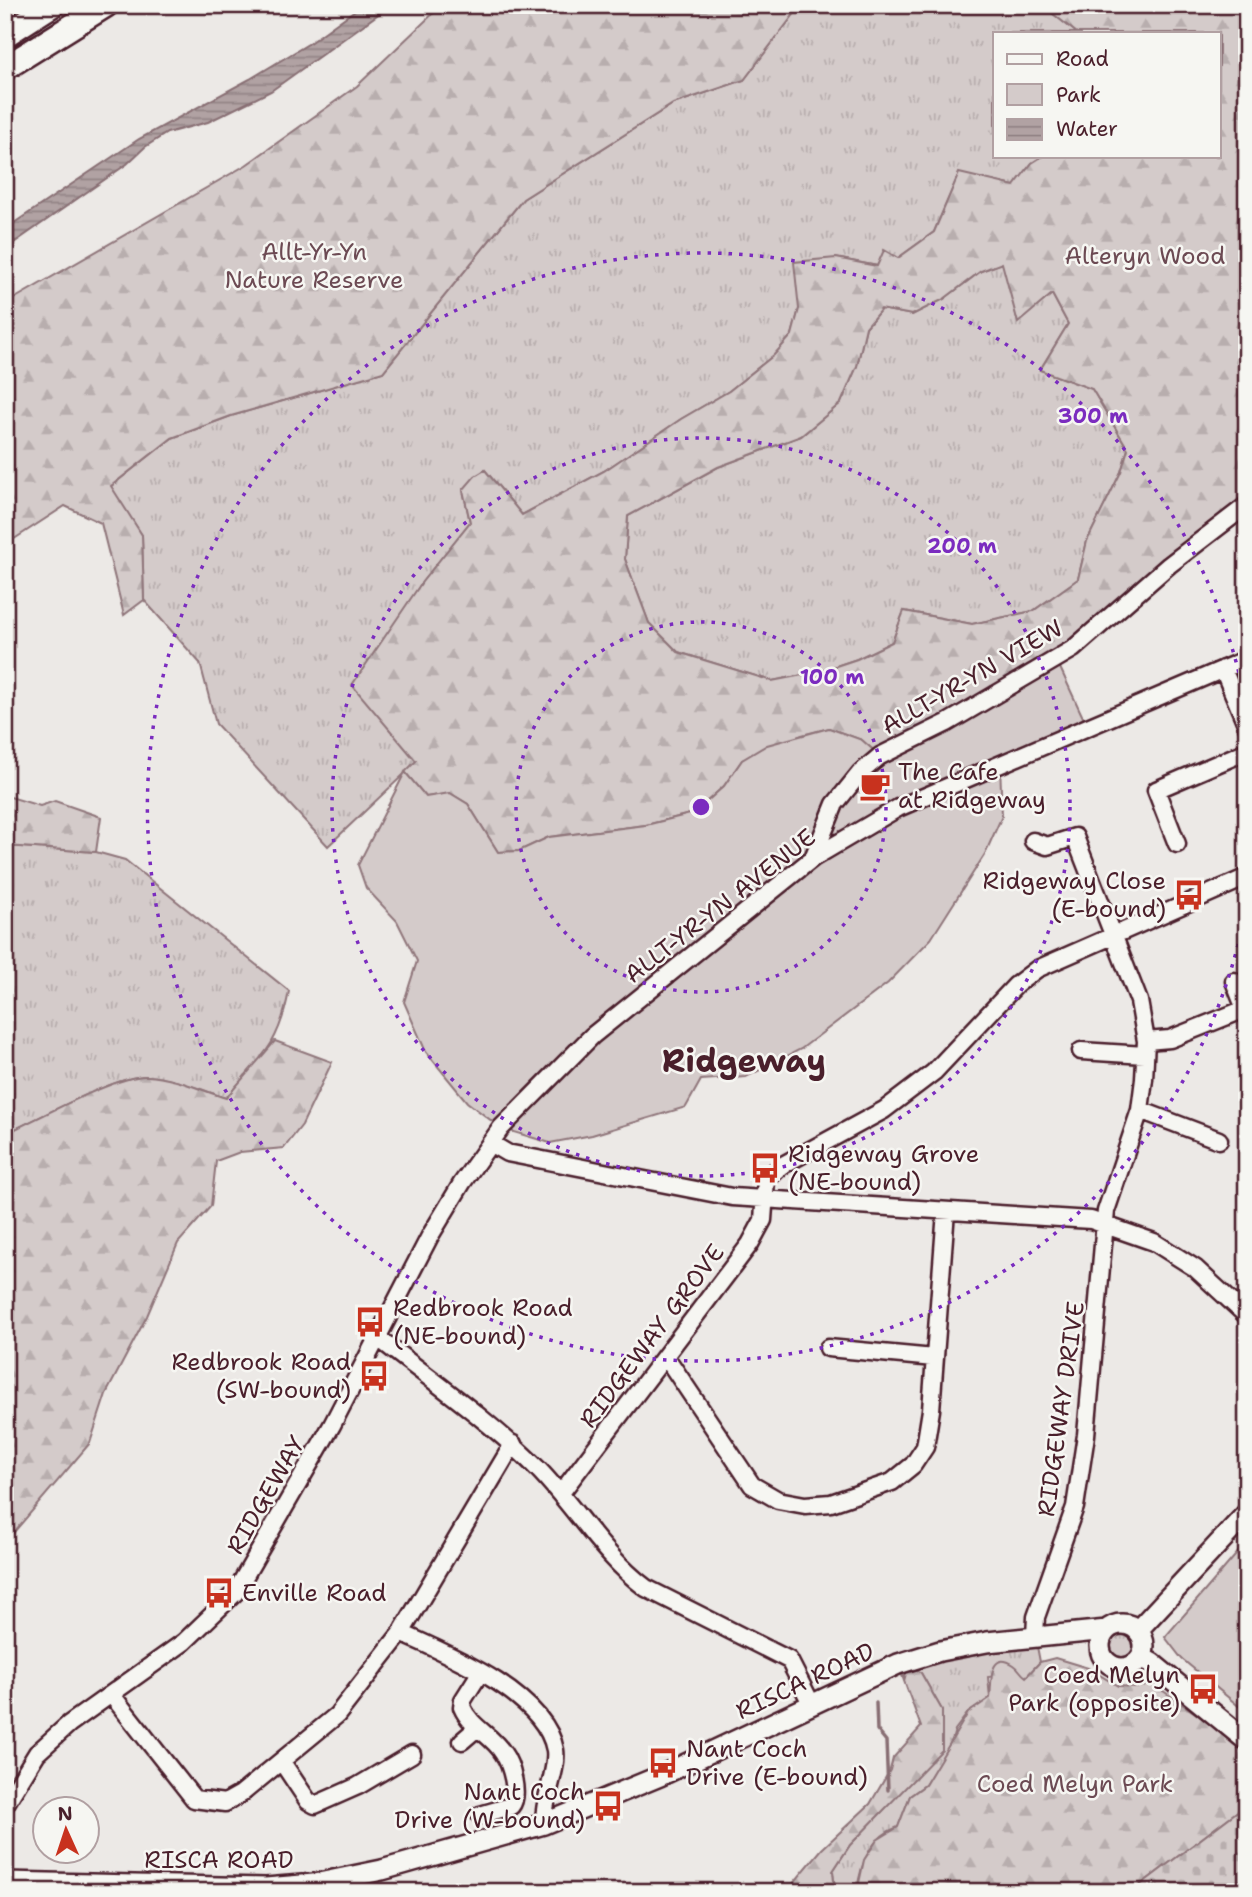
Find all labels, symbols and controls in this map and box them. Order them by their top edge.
legend [993,32,1220,158]
text: Road [1056,45,1109,73]
text: Park [1056,81,1101,109]
text: Water [1056,115,1118,143]
park label: Allt-Yr-Yn Nature Reserve [224,236,404,296]
park label: Alteryn Wood [1065,240,1225,272]
text: 300 m [1058,402,1128,430]
text: 200 m [927,532,997,560]
street label: ALLT-YR-YN VIEW [875,612,1069,742]
text: 100 m [800,663,864,691]
place label: The Cafe at Ridgeway [898,756,1046,816]
cafe icon: The Cafe at Ridgeway [858,769,892,803]
centre of rings [689,795,713,819]
street label: ALLT-YR-YN AVENUE [618,821,822,991]
place label: Ridgeway Close (E-bound) [982,865,1166,925]
bus stop icon: Ridgeway Close (E-bound) [1172,878,1206,912]
district label: Ridgeway [662,1039,826,1082]
place label: Ridgeway Grove (NE-bound) [788,1138,979,1198]
bus stop icon: Ridgeway Grove (NE-bound) [748,1151,782,1185]
street label: RIDGEWAY GROVE [572,1238,732,1434]
place label: Redbrook Road (NE-bound) [393,1292,573,1352]
street label: RIDGEWAY DRIVE [1030,1299,1092,1519]
bus stop icon: Redbrook Road (NE-bound) [353,1305,387,1339]
place label: Redbrook Road (SW-bound) [171,1346,351,1406]
bus stop icon: Redbrook Road (SW-bound) [357,1359,391,1393]
street label: RIDGEWAY [219,1429,313,1560]
bus stop icon: Enville Road [202,1576,236,1610]
place label: Enville Road [242,1577,386,1609]
street label: RISCA ROAD [731,1635,879,1727]
place label: Coed Melyn Park (opposite) [1008,1659,1180,1719]
bus stop icon: Coed Melyn Park (opposite) [1186,1672,1220,1706]
place label: Nant Coch Drive (E-bound) [686,1733,868,1793]
bus stop icon: Nant Coch Drive (E-bound) [646,1746,680,1780]
park label: Coed Melyn Park [977,1768,1173,1800]
place label: Nant Coch Drive (W-bound) [395,1776,585,1836]
bus stop icon: Nant Coch Drive (W-bound) [591,1789,625,1823]
north arrow [32,1796,102,1866]
text: N [57,1801,73,1826]
street label: RISCA ROAD [144,1844,294,1876]

